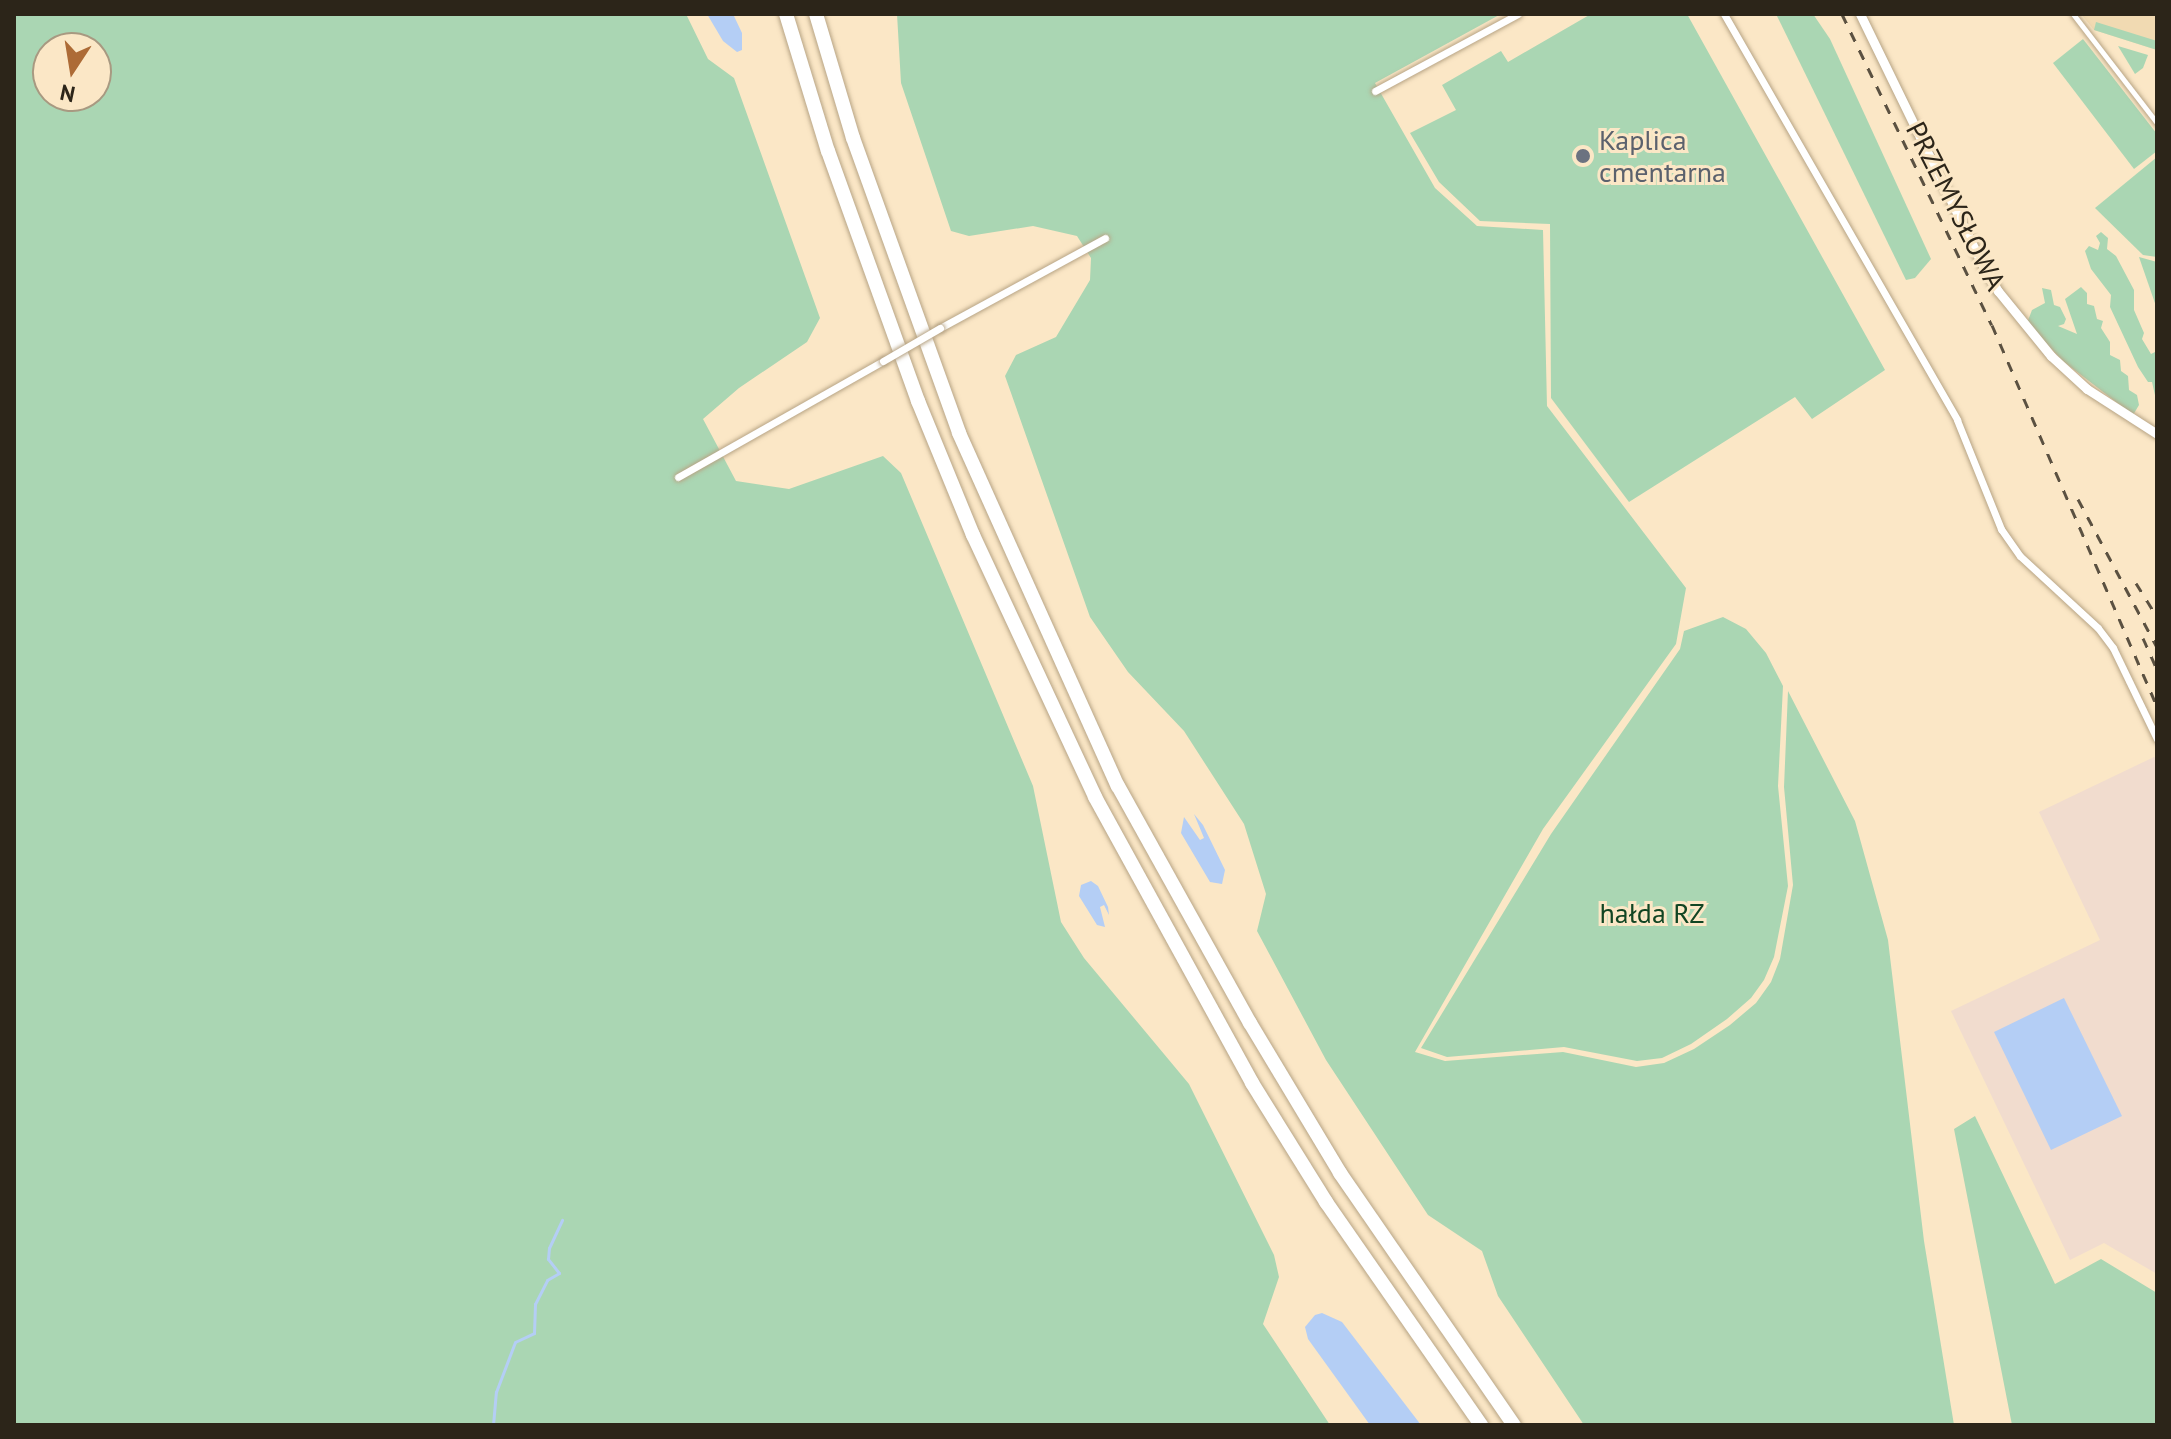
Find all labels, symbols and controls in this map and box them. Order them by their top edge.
north arrow [32,32,112,112]
text: N [57,78,77,109]
street label: PRZEMYSŁOWA [1899,116,2013,296]
place label: Kaplica cmentarna [1599,123,1726,189]
marker: Kaplica cmentarna [1574,147,1592,165]
park label: hałda RZ [1599,896,1705,930]

